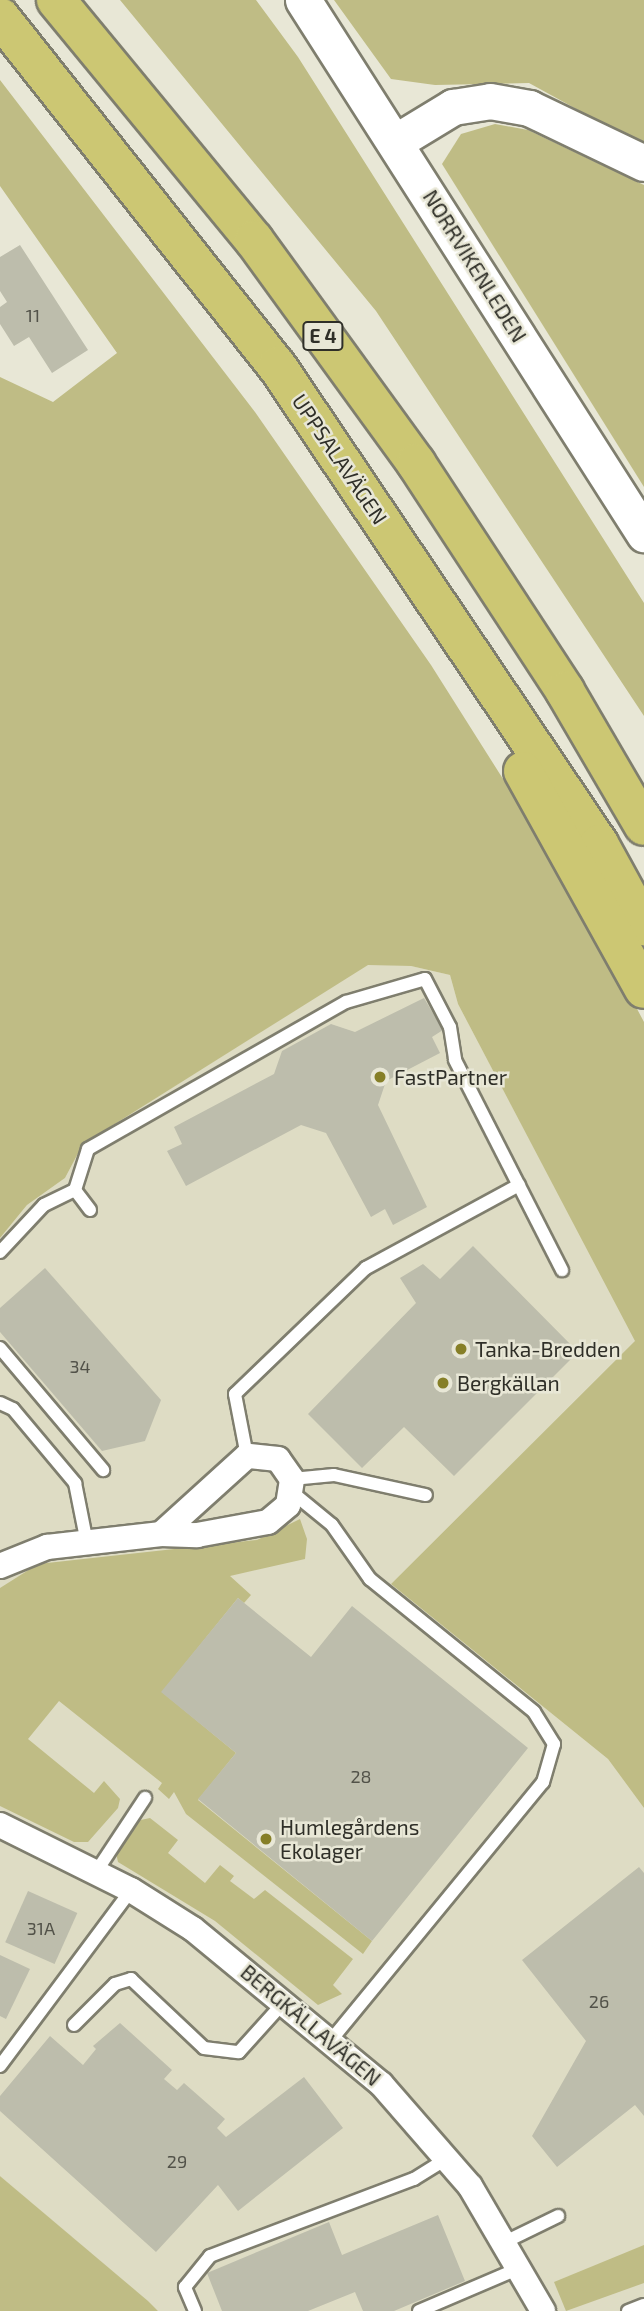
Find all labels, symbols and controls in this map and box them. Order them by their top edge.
street label: NORRVIKENLEDEN [418,185,532,347]
house number: 11 [26,304,40,326]
road number: E 4 [302,320,344,352]
street label: UPPSALAVÄGEN [287,389,393,529]
place label: FastPartner [394,1064,507,1090]
marker: FastPartner [372,1069,388,1085]
place label: Tanka-Bredden [475,1336,621,1362]
marker: Tanka-Bredden [453,1341,469,1357]
house number: 34 [69,1355,91,1377]
place label: Bergkällan [457,1370,560,1396]
marker: Bergkällan [435,1375,451,1391]
house number: 28 [350,1765,372,1787]
place label: Humlegårdens Ekolager [280,1814,419,1864]
marker: Humlegårdens Ekolager [258,1831,274,1847]
house number: 31A [27,1917,55,1939]
street label: BERGKÄLLAVÄGEN [236,1959,386,2091]
house number: 26 [589,1990,609,2012]
house number: 29 [167,2150,187,2172]

